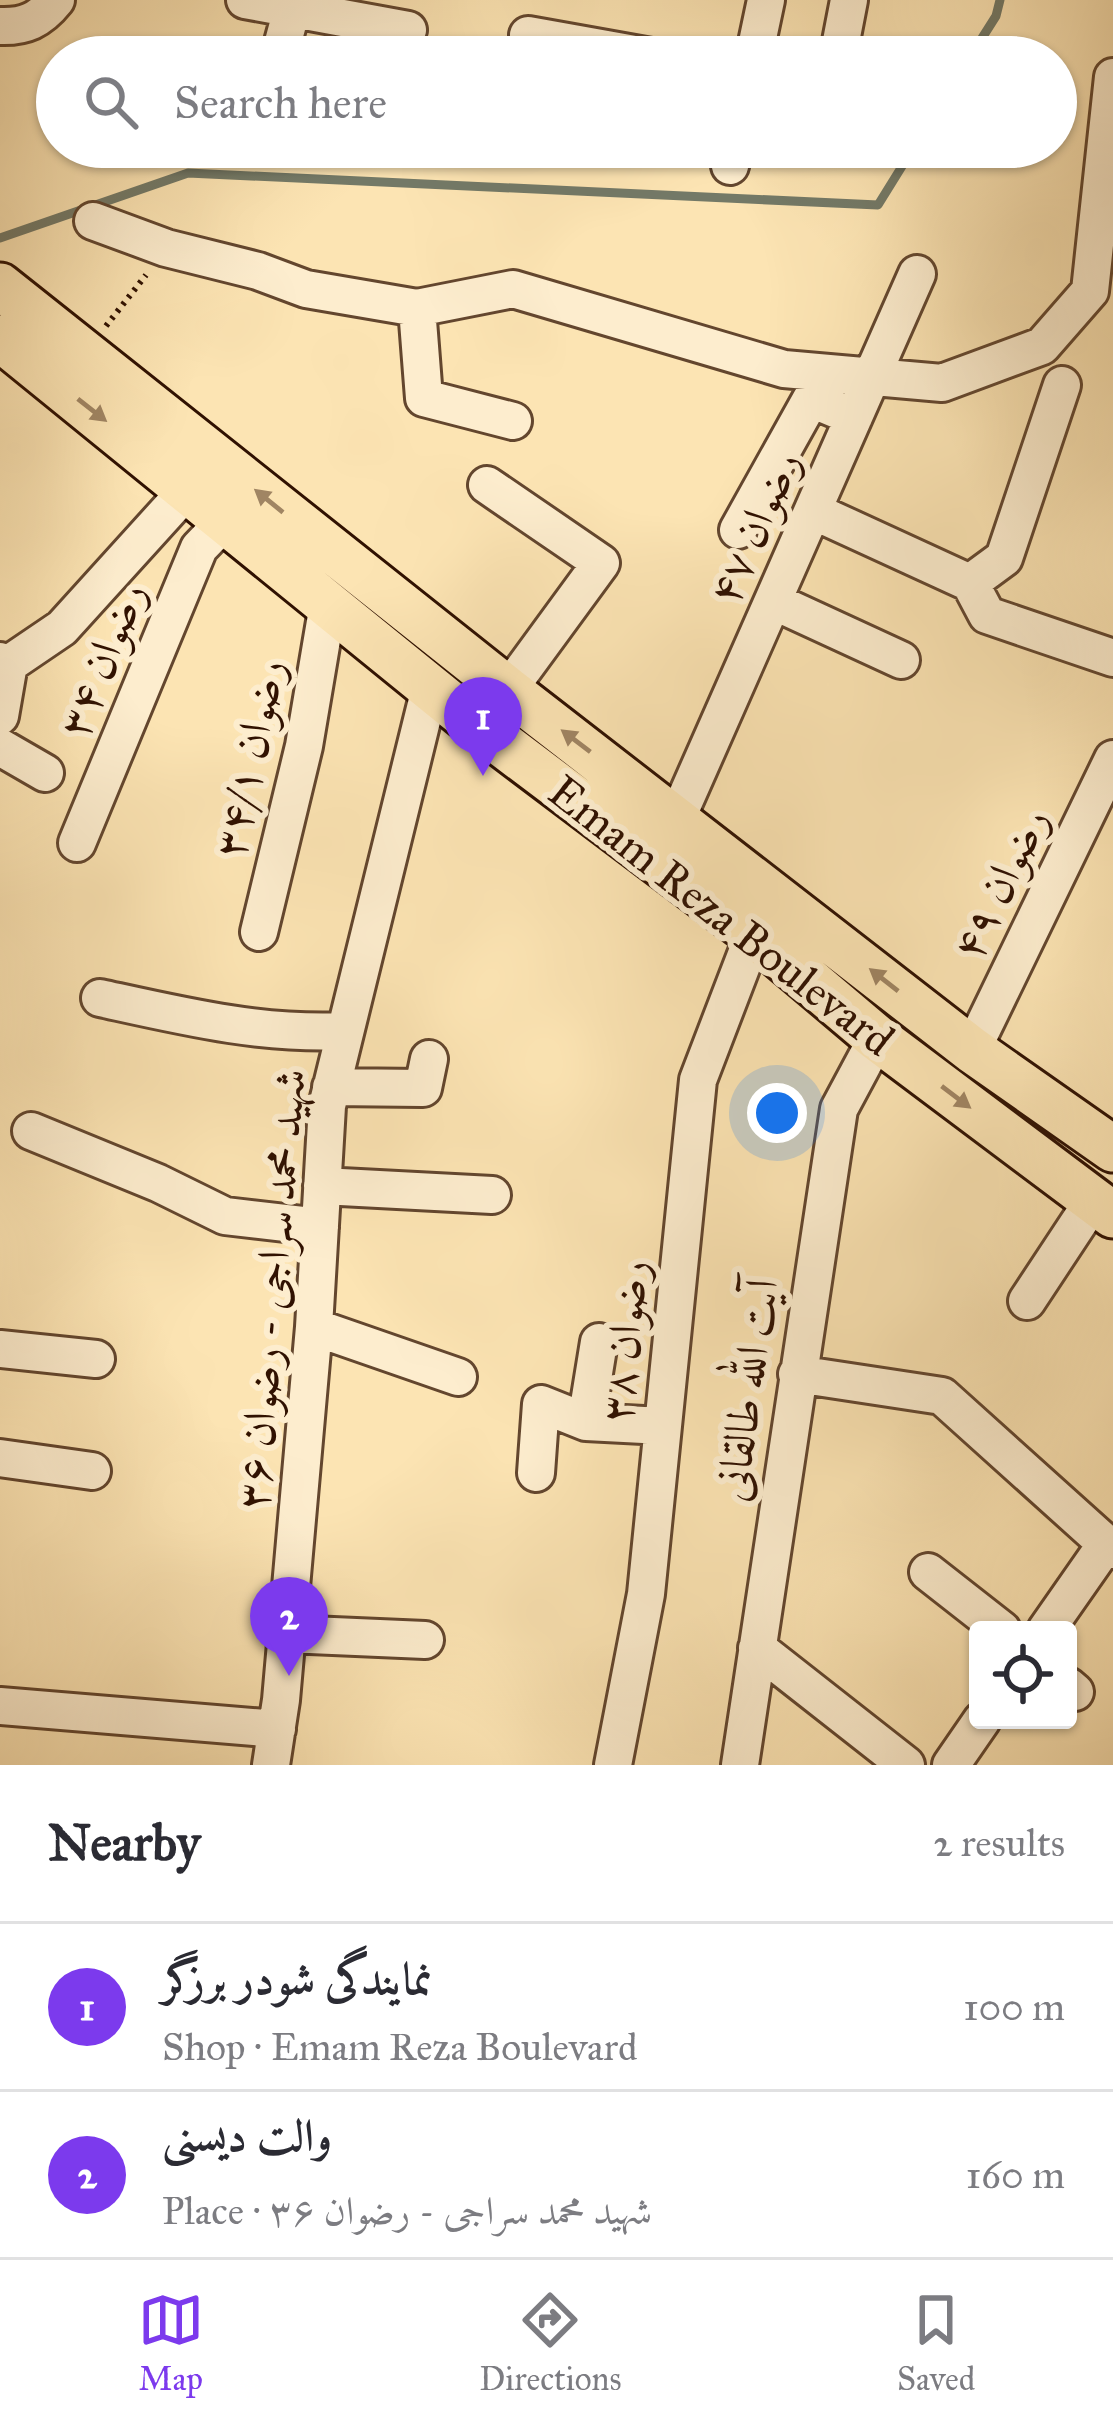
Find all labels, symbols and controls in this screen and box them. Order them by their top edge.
search box [36,36,1077,168]
icon: search [78,69,144,135]
text: Search here [174,75,387,130]
one-way arrow [76,397,107,422]
street label: رضوان ۴۷ [695,442,813,613]
one-way arrow [253,489,284,514]
street label: رضوان ۳۴ [45,573,158,745]
street label: رضوان ۳۴/۱ [201,654,297,862]
pin: 1 [444,677,522,776]
one-way arrow [560,729,591,754]
street label: Emam Reza Boulevard [538,763,906,1068]
street label: رضوان ۴۹ [939,798,1061,969]
one-way arrow [868,968,899,993]
street label: شهید محمد سراجی - رضوان ۳۶ [224,1067,320,1512]
your location [747,1083,807,1143]
one-way arrow [940,1085,971,1109]
street label: رضوان ۳۸ [588,1257,660,1425]
street label: آیت الله طالقانی [697,1270,790,1505]
pin: 2 [250,1577,328,1676]
map controls [969,1621,1077,1729]
button: locate [969,1621,1077,1729]
text: Nearby [48,1812,200,1874]
text: 2 results [933,1819,1065,1867]
text: نمایندگی شودر برزگر [162,1951,432,2006]
text: 1 [79,1983,95,2031]
text: 100 m [963,1983,1065,2031]
text: Shop · Emam Reza Boulevard [162,2023,638,2071]
text: والت دیسنی [162,2108,332,2163]
text: 2 [77,2151,97,2199]
text: 160 m [966,2151,1065,2199]
text: Place · شهید محمد سراجی - رضوان ۳۶ [162,2187,652,2235]
tab: Map [138,2287,204,2399]
tab: Directions [479,2287,621,2399]
tab: Saved [897,2287,975,2399]

